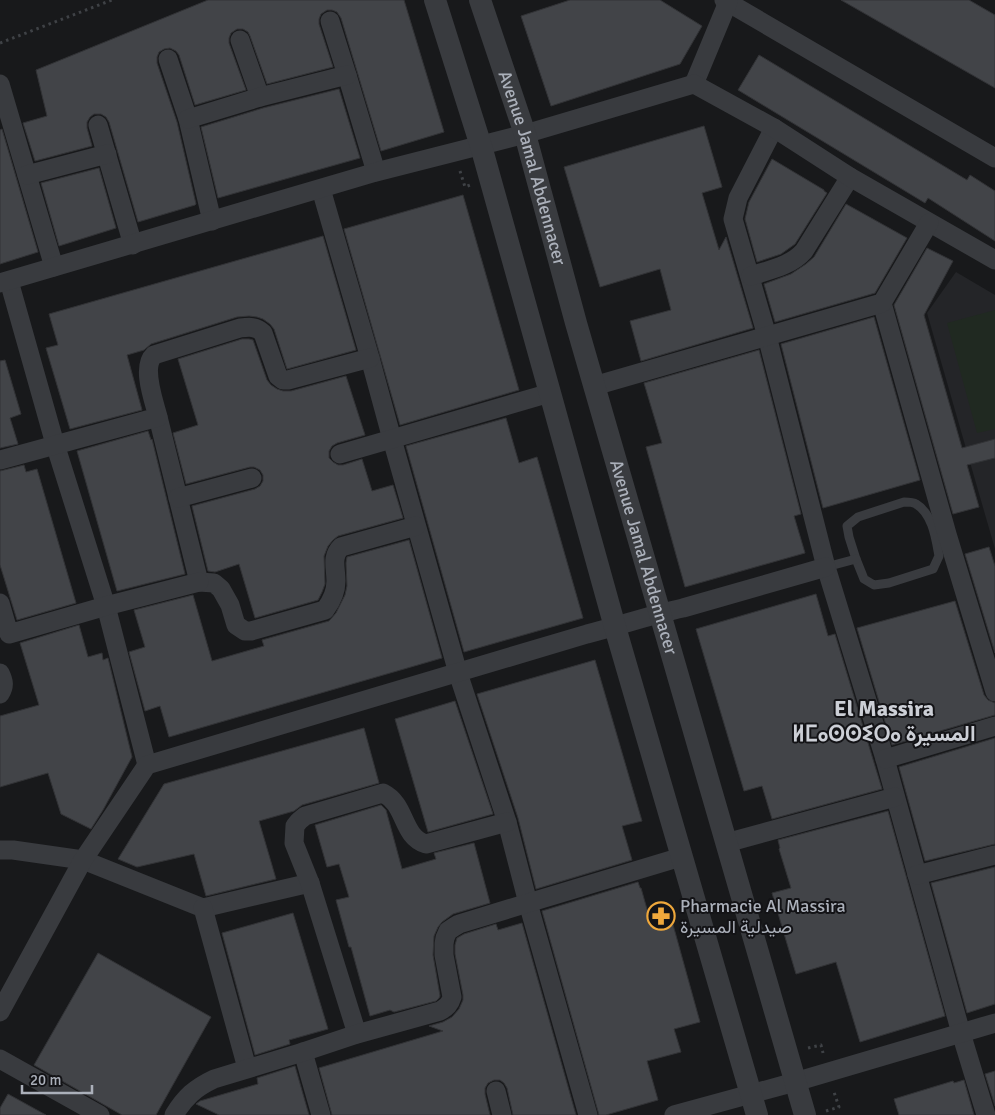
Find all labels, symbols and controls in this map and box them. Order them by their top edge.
street label: Avenue Jamal Abdennacer [494,68,571,268]
street label: Avenue Jamal Abdennacer [605,457,682,658]
district label: El Massira ⵍⵎⴰⵙⵙⵉⵔⴰ المسيرة [792,695,976,747]
place label: Pharmacie Al Massira صيدلية المسيرة [680,895,846,938]
pharmacy icon: Pharmacie Al Massira صيدلية المسيرة [646,901,676,931]
scale bar [22,1062,92,1094]
text: 20 m [30,1071,61,1089]

